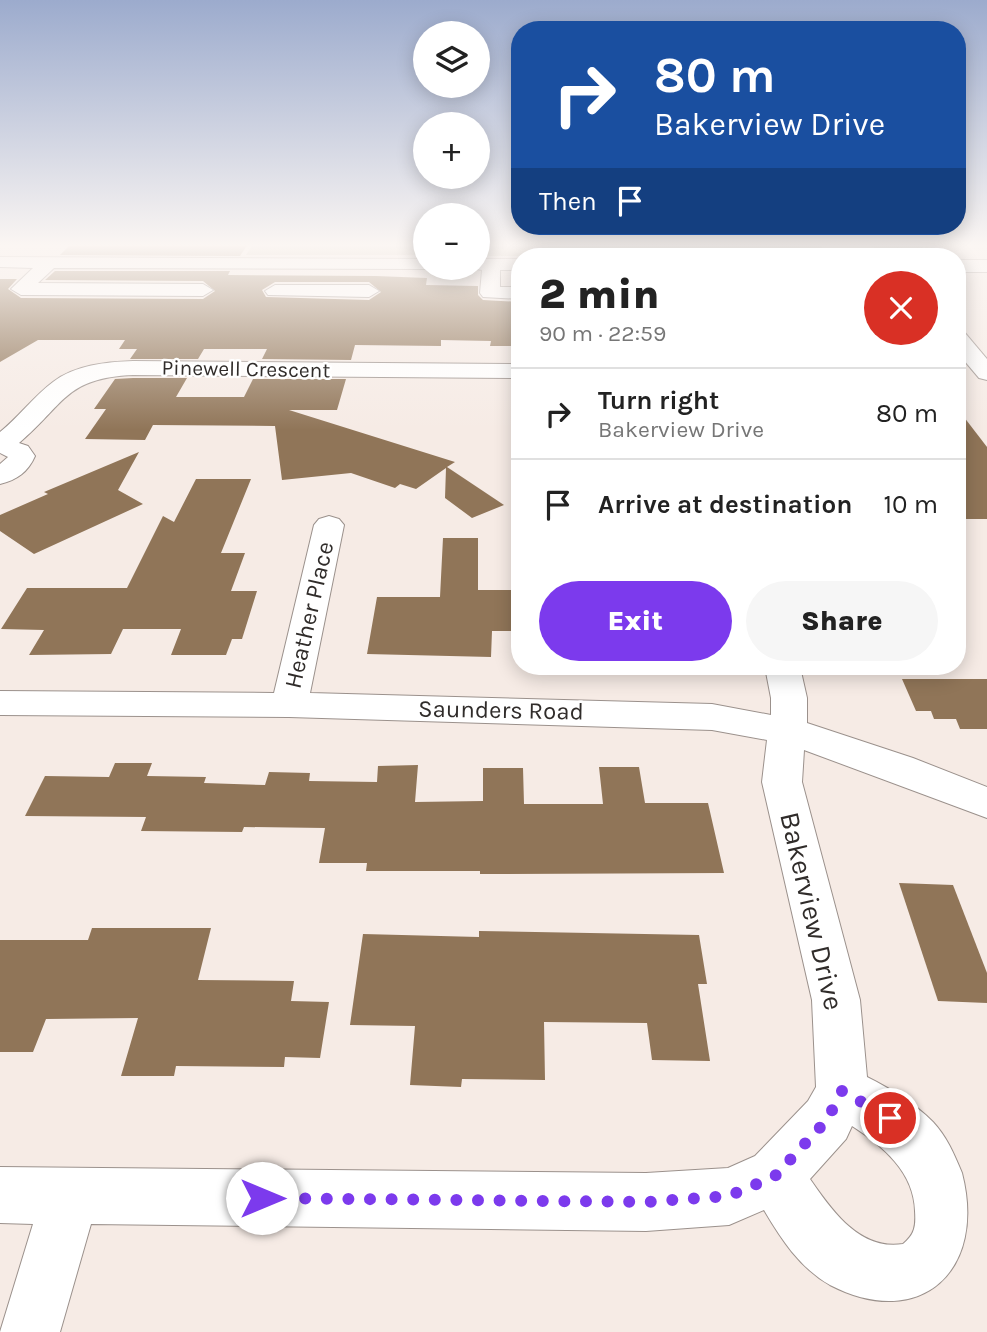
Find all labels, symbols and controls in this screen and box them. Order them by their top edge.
map controls [413,21,490,280]
button: layers [413,21,490,98]
text: 80 m [654,47,776,104]
icon: right [539,49,630,140]
text: Bakerview Drive [654,106,885,143]
button: + [413,112,490,189]
icon: arrive [611,182,649,220]
text: Then [539,186,597,217]
button: − [413,203,490,280]
text: 2 min [539,269,659,319]
button: close [864,271,938,345]
text: 90 m · 22:59 [539,320,666,347]
street label: Pinewell Crescent [162,356,331,382]
text: Turn right [598,385,719,416]
icon: right [539,395,577,433]
text: 80 m [876,398,938,429]
text: Bakerview Drive [598,416,764,443]
icon: arrive [539,486,577,524]
text: Arrive at destination [598,489,852,520]
text: 10 m [883,489,938,520]
street label: Heather Place [279,539,339,691]
button: Exit [539,581,732,661]
button: Share [746,581,938,661]
street label: Saunders Road [418,695,584,725]
street label: Bakerview Drive [773,809,851,1013]
pin [860,1088,920,1148]
icon: arrive [871,1099,909,1137]
position arrow [225,1161,299,1235]

